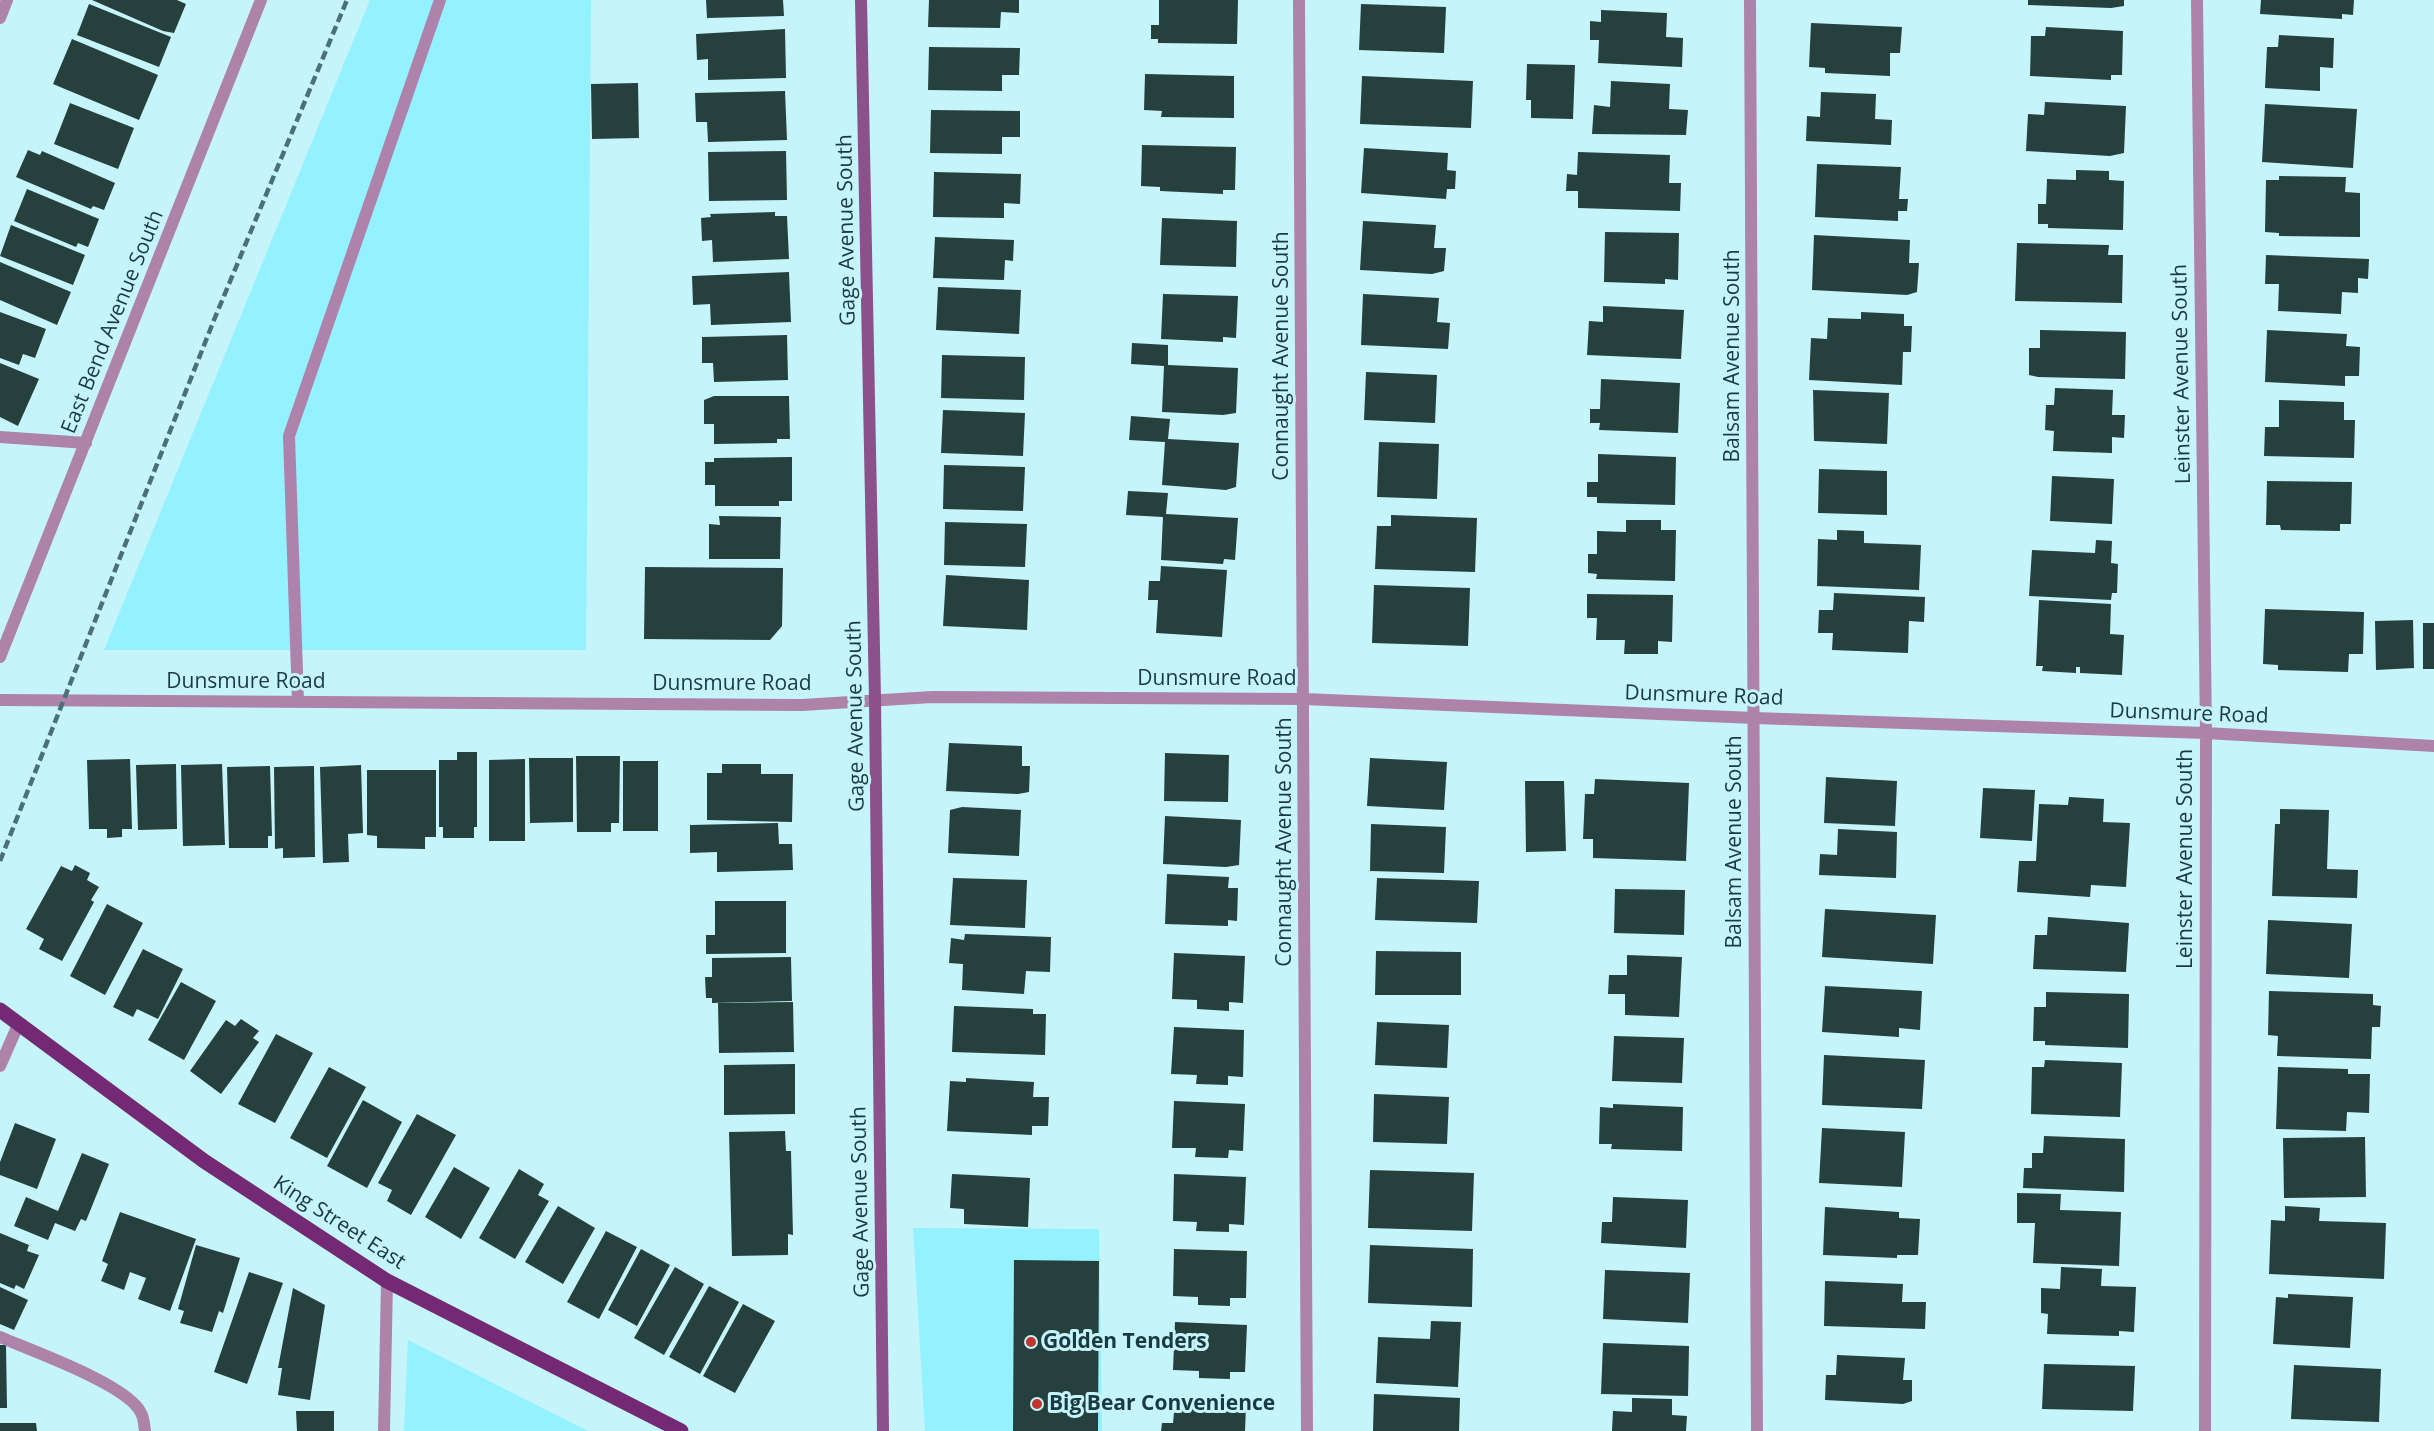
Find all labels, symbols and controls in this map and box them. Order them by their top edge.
street label: Gage Avenue South [833,134,861,326]
street label: East Bend Avenue South [57,207,169,437]
street label: Connaught Avenue South [1269,231,1295,481]
street label: Balsam Avenue South [1720,249,1746,463]
street label: Leinster Avenue South [2167,264,2197,484]
street label: Gage Avenue South [842,620,870,812]
street label: Dunsmure Road [1137,666,1297,692]
street label: Dunsmure Road [166,669,326,695]
street label: Dunsmure Road [652,671,812,697]
street label: Dunsmure Road [1624,681,1784,711]
street label: Dunsmure Road [2109,699,2269,729]
street label: Connaught Avenue South [1272,717,1298,967]
street label: Balsam Avenue South [1722,735,1748,949]
street label: Leinster Avenue South [2173,749,2199,969]
street label: Gage Avenue South [847,1106,875,1298]
street label: King Street East [268,1171,410,1275]
place label: Golden Tenders [1043,1329,1207,1355]
marker: Golden Tenders [1024,1335,1038,1349]
place label: Big Bear Convenience [1049,1391,1275,1417]
marker: Big Bear Convenience [1030,1397,1044,1411]

